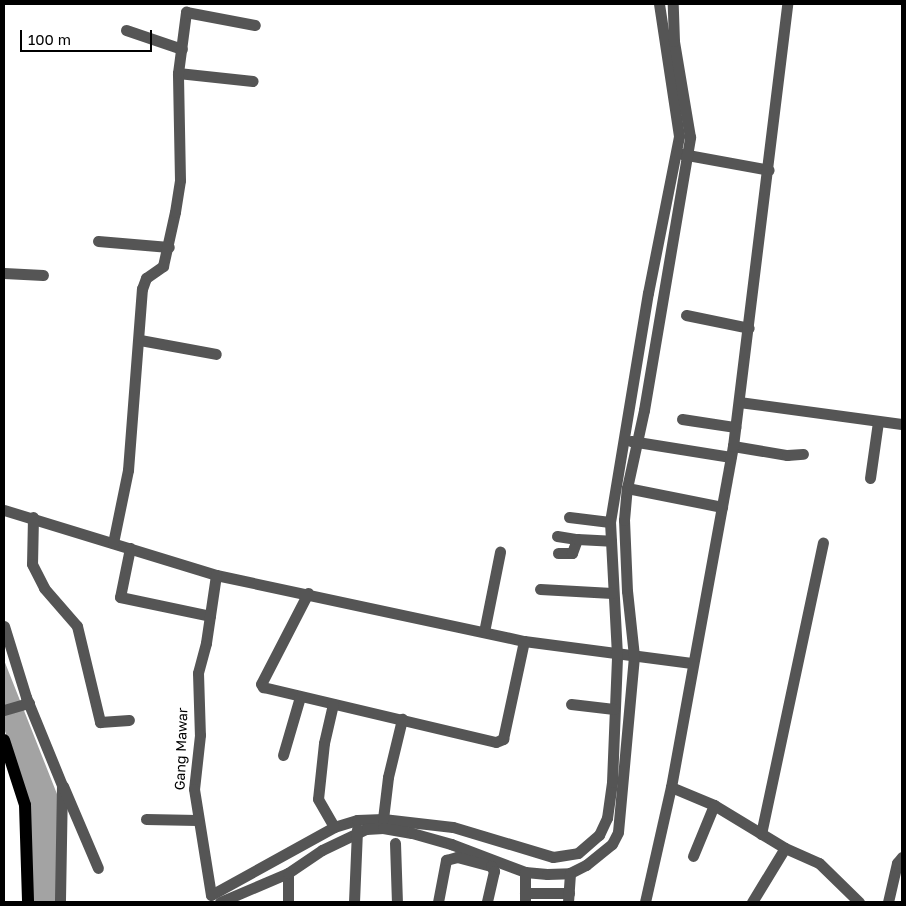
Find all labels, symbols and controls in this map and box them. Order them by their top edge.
scale bar [22,20,155,52]
text: 100 m [28,30,71,48]
street label: Gang Mawar [171,707,191,791]

